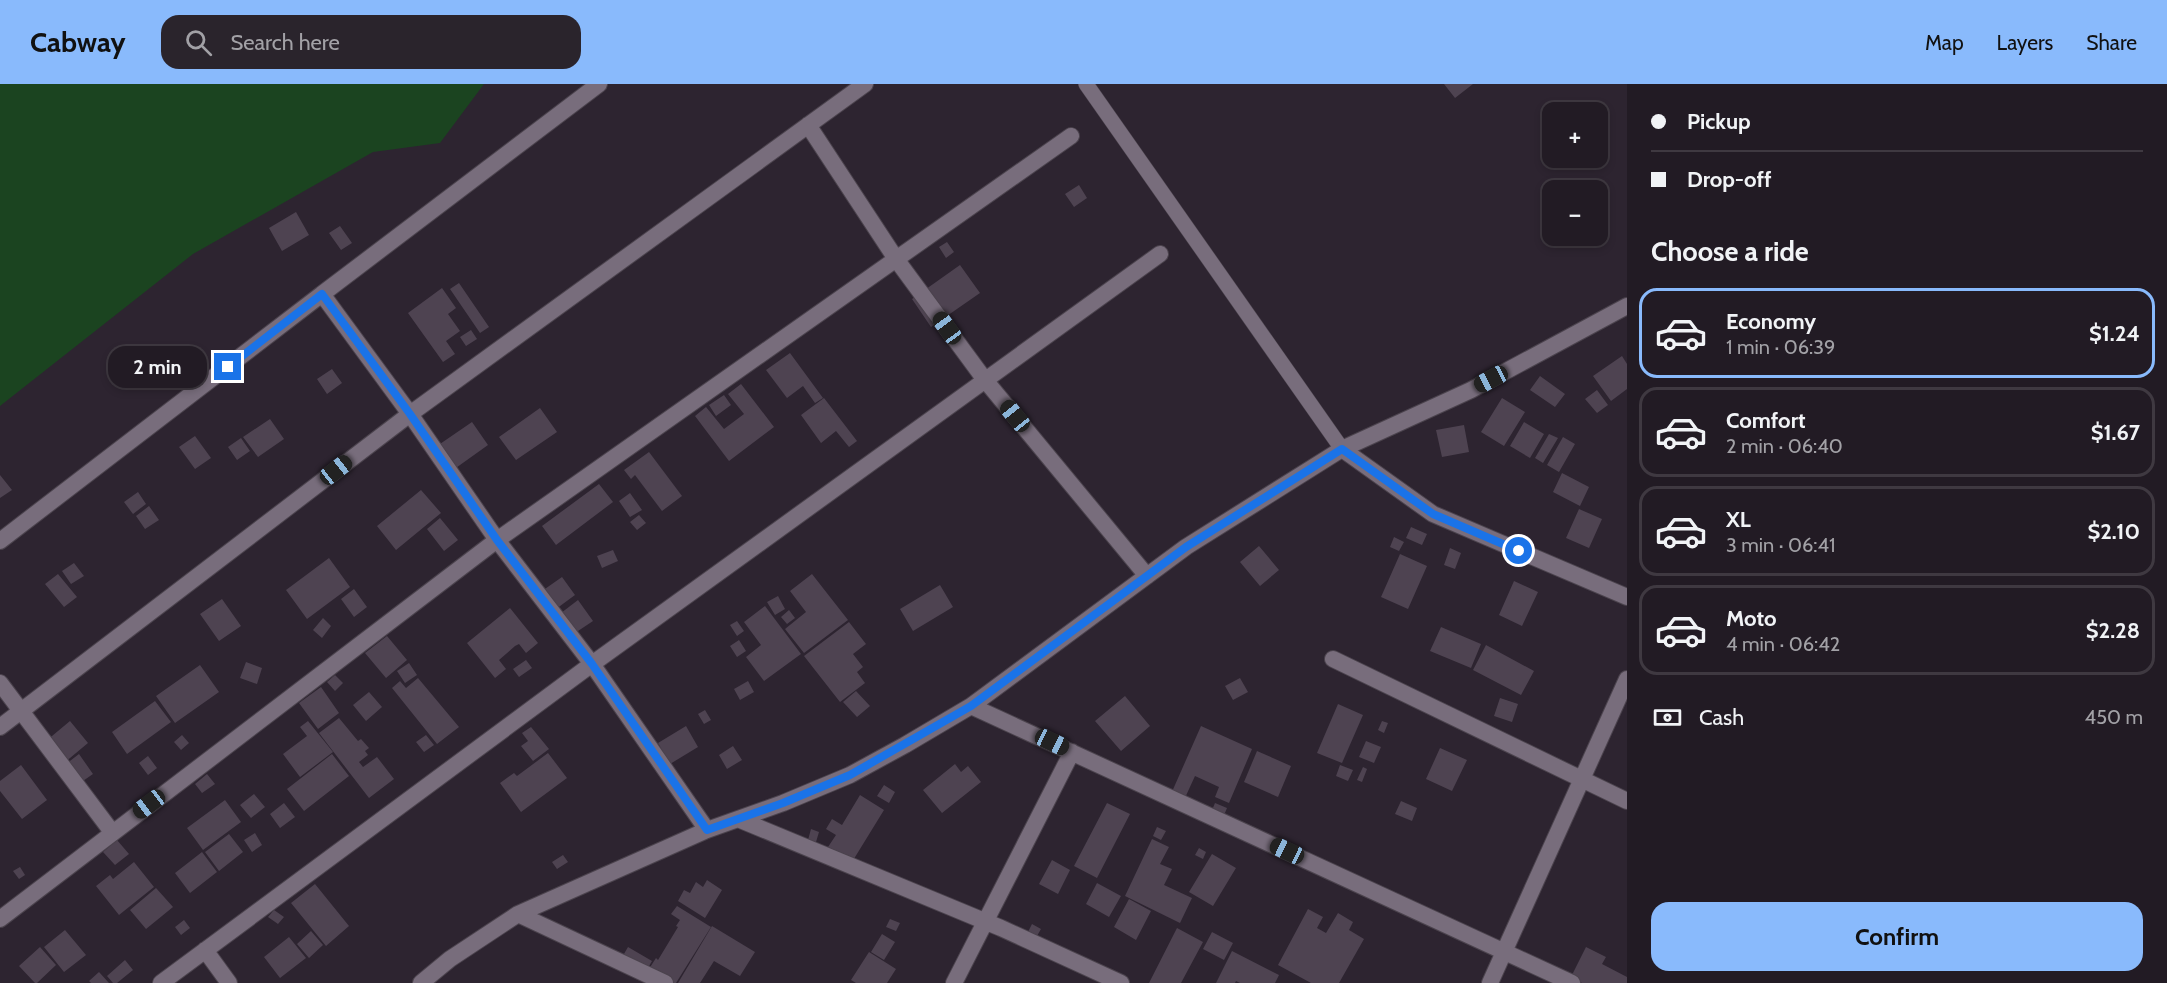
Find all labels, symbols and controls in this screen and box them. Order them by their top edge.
search box [161,15,581,69]
text: Cabway [30,25,125,59]
icon: search [182,26,215,59]
text: Search here [230,29,340,56]
text: Map [1925,30,1964,55]
text: Layers [1997,30,2053,55]
text: Share [2086,30,2137,55]
map controls [1542,102,1608,246]
button: + [1542,102,1608,168]
text: Pickup [1687,108,1751,135]
text: Drop-off [1687,166,1771,193]
button: − [1542,180,1608,246]
text: Choose a ride [1651,235,1809,268]
icon: car [1654,306,1708,360]
car [929,308,965,348]
text: Economy [1726,308,1816,335]
text: $1.24 [2089,320,2140,347]
text: 1 min · 06:39 [1726,335,1835,359]
callout: 2 min [108,346,207,388]
route end [214,353,241,380]
text: 2 min [133,355,182,379]
car [1471,363,1511,395]
car [997,396,1033,436]
icon: car [1654,405,1708,459]
text: Comfort [1726,407,1805,434]
text: $1.67 [2091,419,2140,446]
text: 2 min · 06:40 [1726,434,1843,458]
car [316,452,356,488]
icon: car [1654,504,1708,558]
text: XL [1726,506,1751,533]
text: $2.10 [2087,518,2140,545]
text: 3 min · 06:41 [1726,533,1836,557]
route start [1505,537,1532,564]
icon: car [1654,603,1708,657]
text: Moto [1726,605,1777,632]
text: $2.28 [2086,617,2140,644]
text: 4 min · 06:42 [1726,632,1840,656]
icon: cash [1651,701,1684,734]
text: Cash [1699,704,1744,731]
text: 450 m [2085,705,2143,729]
car [1032,726,1072,758]
car [129,786,169,822]
car [1267,835,1307,867]
button: Confirm [1651,902,2143,971]

